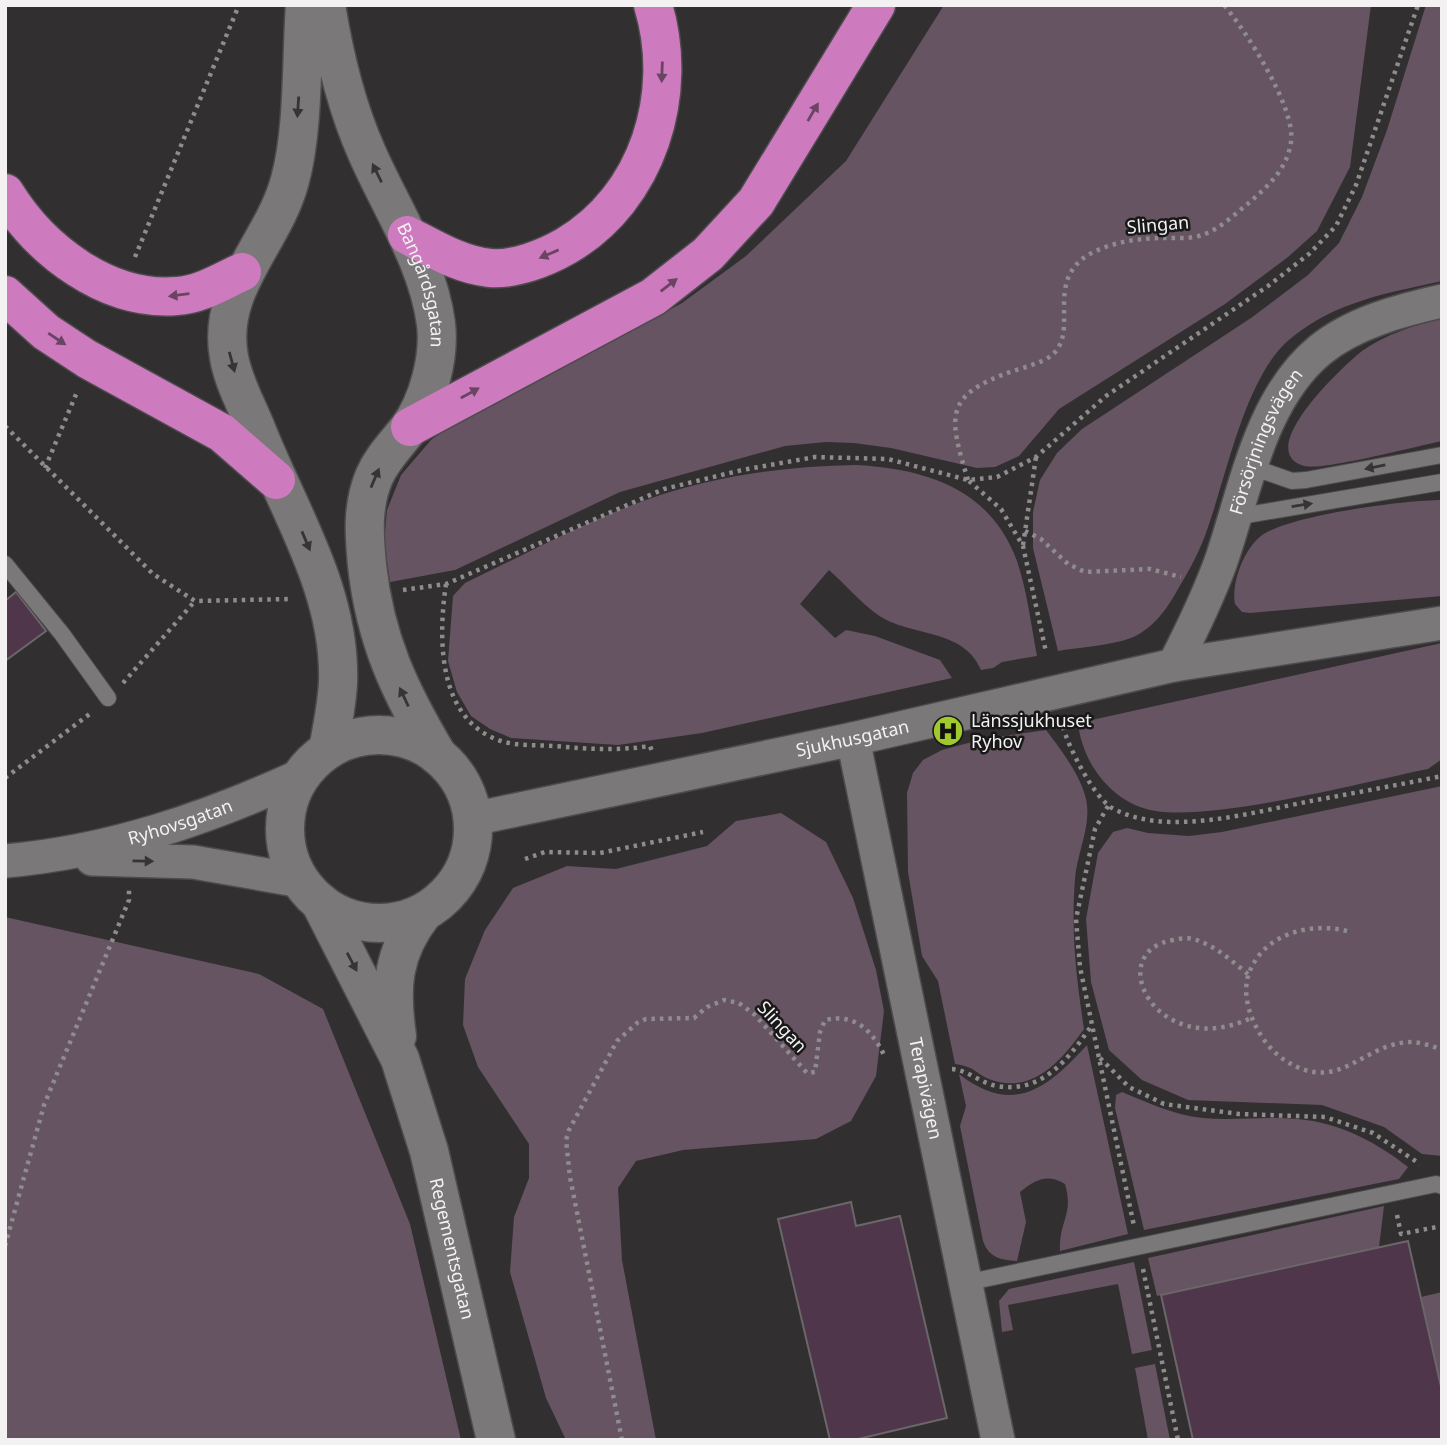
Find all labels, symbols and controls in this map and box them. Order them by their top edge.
one-way arrow [656,62,667,84]
one-way arrow [292,97,303,119]
one-way arrow [807,102,819,121]
one-way arrow [371,163,383,183]
street label: Slingan [1126,209,1190,239]
street label: Bangårdsgatan [392,218,450,348]
one-way arrow [538,249,559,260]
one-way arrow [660,278,678,292]
one-way arrow [168,289,190,300]
one-way arrow [48,333,67,346]
one-way arrow [227,352,237,373]
street label: Försörjningsvägen [1223,363,1307,517]
one-way arrow [460,388,480,400]
one-way arrow [1364,462,1386,473]
one-way arrow [370,467,381,488]
one-way arrow [1291,499,1313,510]
one-way arrow [301,531,312,552]
one-way arrow [398,687,410,707]
place label: Länssjukhuset Ryhov [971,708,1092,753]
street label: Sjukhusgatan [794,713,911,762]
hospital icon: Länssjukhuset Ryhov [931,714,965,748]
street label: Ryhovsgatan [125,793,236,850]
one-way arrow [133,855,155,867]
one-way arrow [346,953,358,972]
street label: Slingan [753,995,813,1057]
street label: Terapivägen [904,1035,949,1141]
street label: Regementsgatan [425,1175,481,1322]

